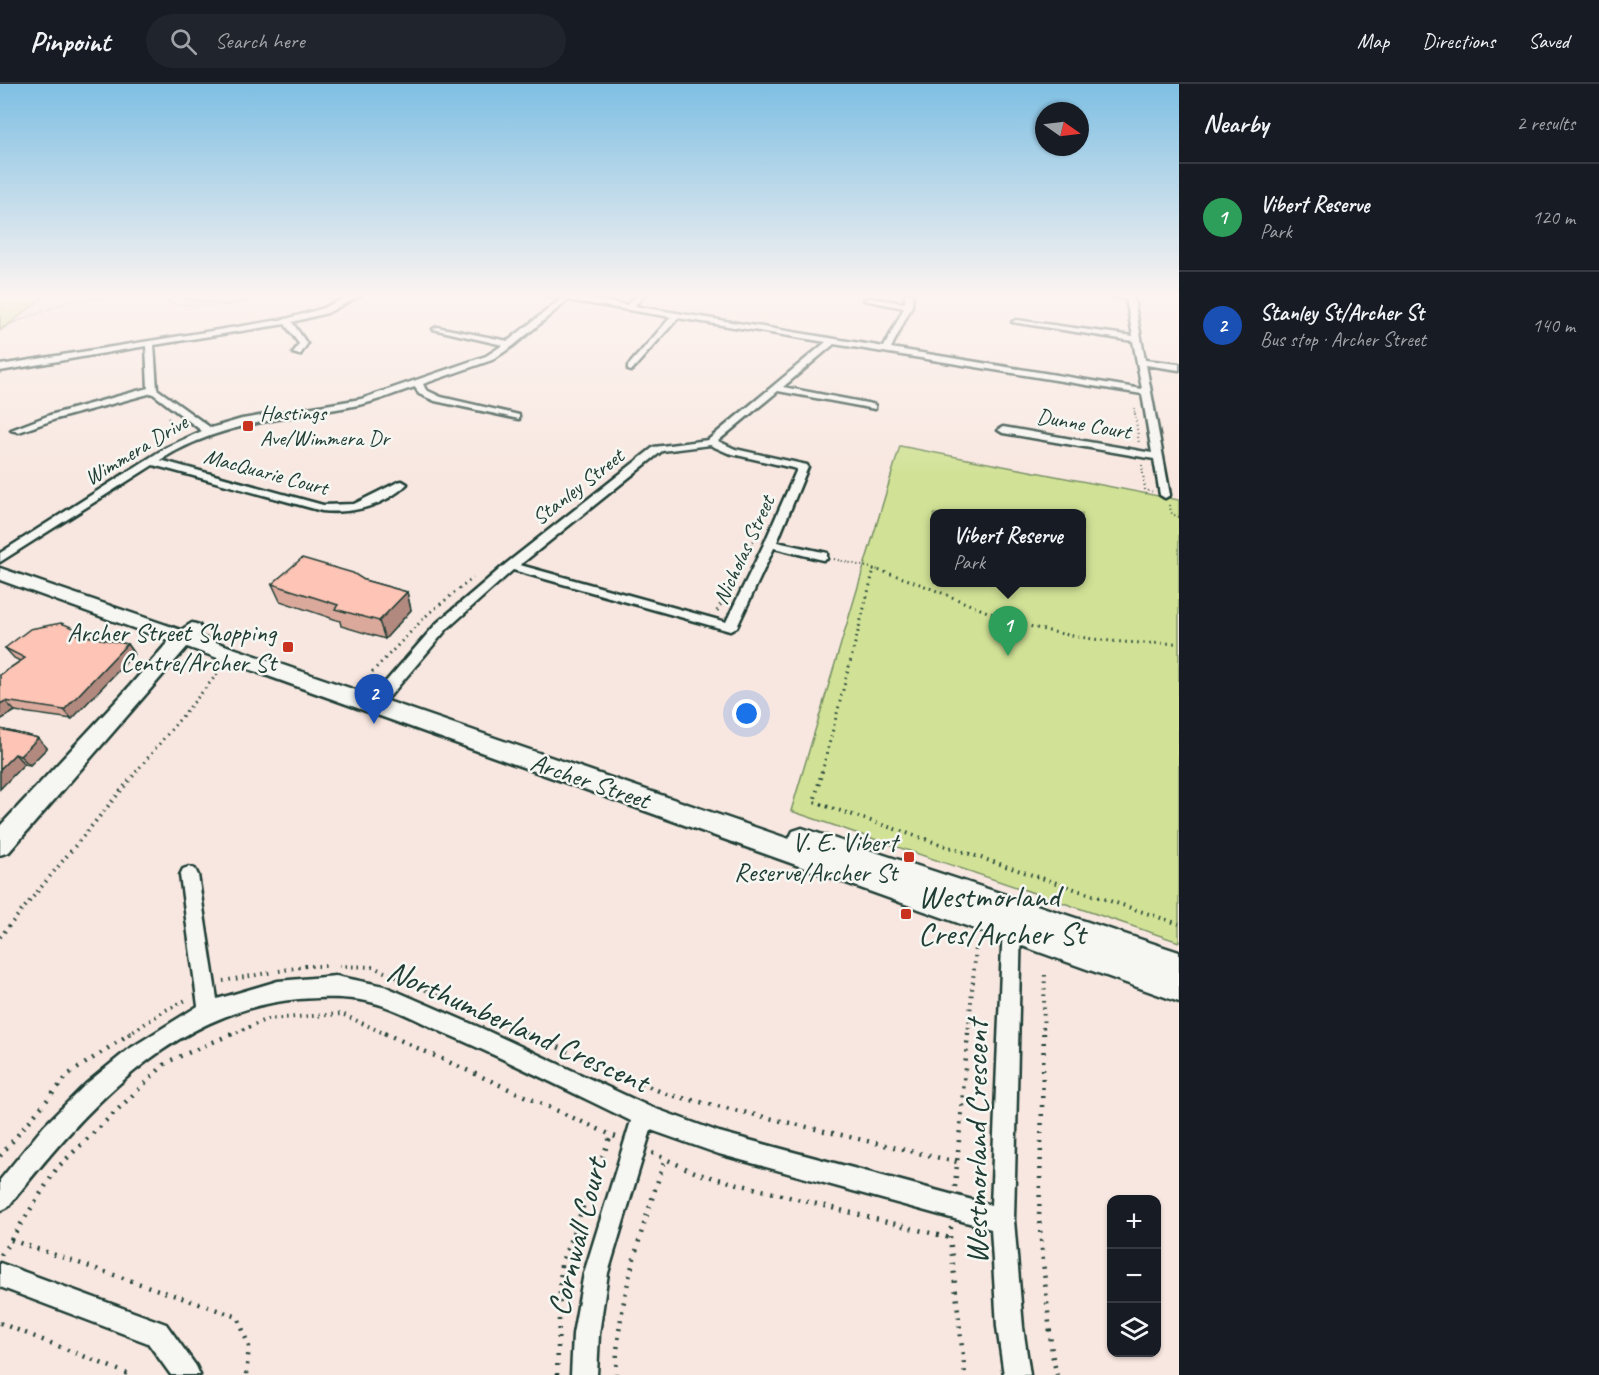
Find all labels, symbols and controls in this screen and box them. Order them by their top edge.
search box [146,14,566,68]
text: Pinpoint [30,24,110,59]
icon: search [167,25,200,58]
text: Search here [215,27,305,55]
text: Map [1357,28,1389,54]
text: Directions [1422,28,1495,54]
text: Saved [1528,28,1569,54]
north arrow [1035,102,1089,156]
text: Nearby [1203,107,1268,140]
text: 2 results [1516,111,1575,136]
text: Vibert Reserve [1260,191,1369,219]
text: 1 [1218,205,1227,230]
text: 120 m [1532,205,1575,230]
text: Park [1260,219,1292,244]
text: Stanley St/Archer St [1260,299,1424,327]
text: 2 [1218,313,1227,338]
text: 140 m [1532,313,1575,338]
text: Bus stop · Archer Street [1260,327,1426,352]
place label: Hastings Ave/Wimmera Dr [260,399,391,452]
street label: Dunne Court [1035,402,1136,446]
street label: Wimmera Drive [79,407,194,492]
marker: Hastings Ave/Wimmera Dr [241,419,255,433]
street label: Stanley Street [526,441,632,532]
street label: MacQuarie Court [201,442,334,503]
street label: Nicholas Street [707,489,782,609]
popup [930,509,1086,587]
text: Vibert Reserve [953,522,1063,550]
text: Park [953,550,985,575]
pin: 1 [988,606,1028,656]
place label: Archer Street Shopping Centre/Archer St [67,616,278,679]
marker: Archer Street Shopping Centre/Archer St [281,640,295,654]
pin: 2 [354,674,394,724]
your location [732,699,761,728]
street label: Archer Street [526,745,656,817]
place label: V. E. Vibert Reserve/Archer St [734,826,900,889]
marker: V. E. Vibert Reserve/Archer St [902,850,916,864]
place label: Westmorland Cres/Archer St [918,876,1089,954]
marker: Westmorland Cres/Archer St [899,907,913,921]
street label: Northumberland Crescent [381,950,658,1103]
street label: Westmorland Crescent [956,1016,997,1264]
street label: Cornwall Court [538,1151,617,1320]
map controls [1107,1195,1161,1357]
button: + [1107,1195,1161,1249]
button: − [1107,1249,1161,1303]
button: layers [1107,1303,1161,1357]

